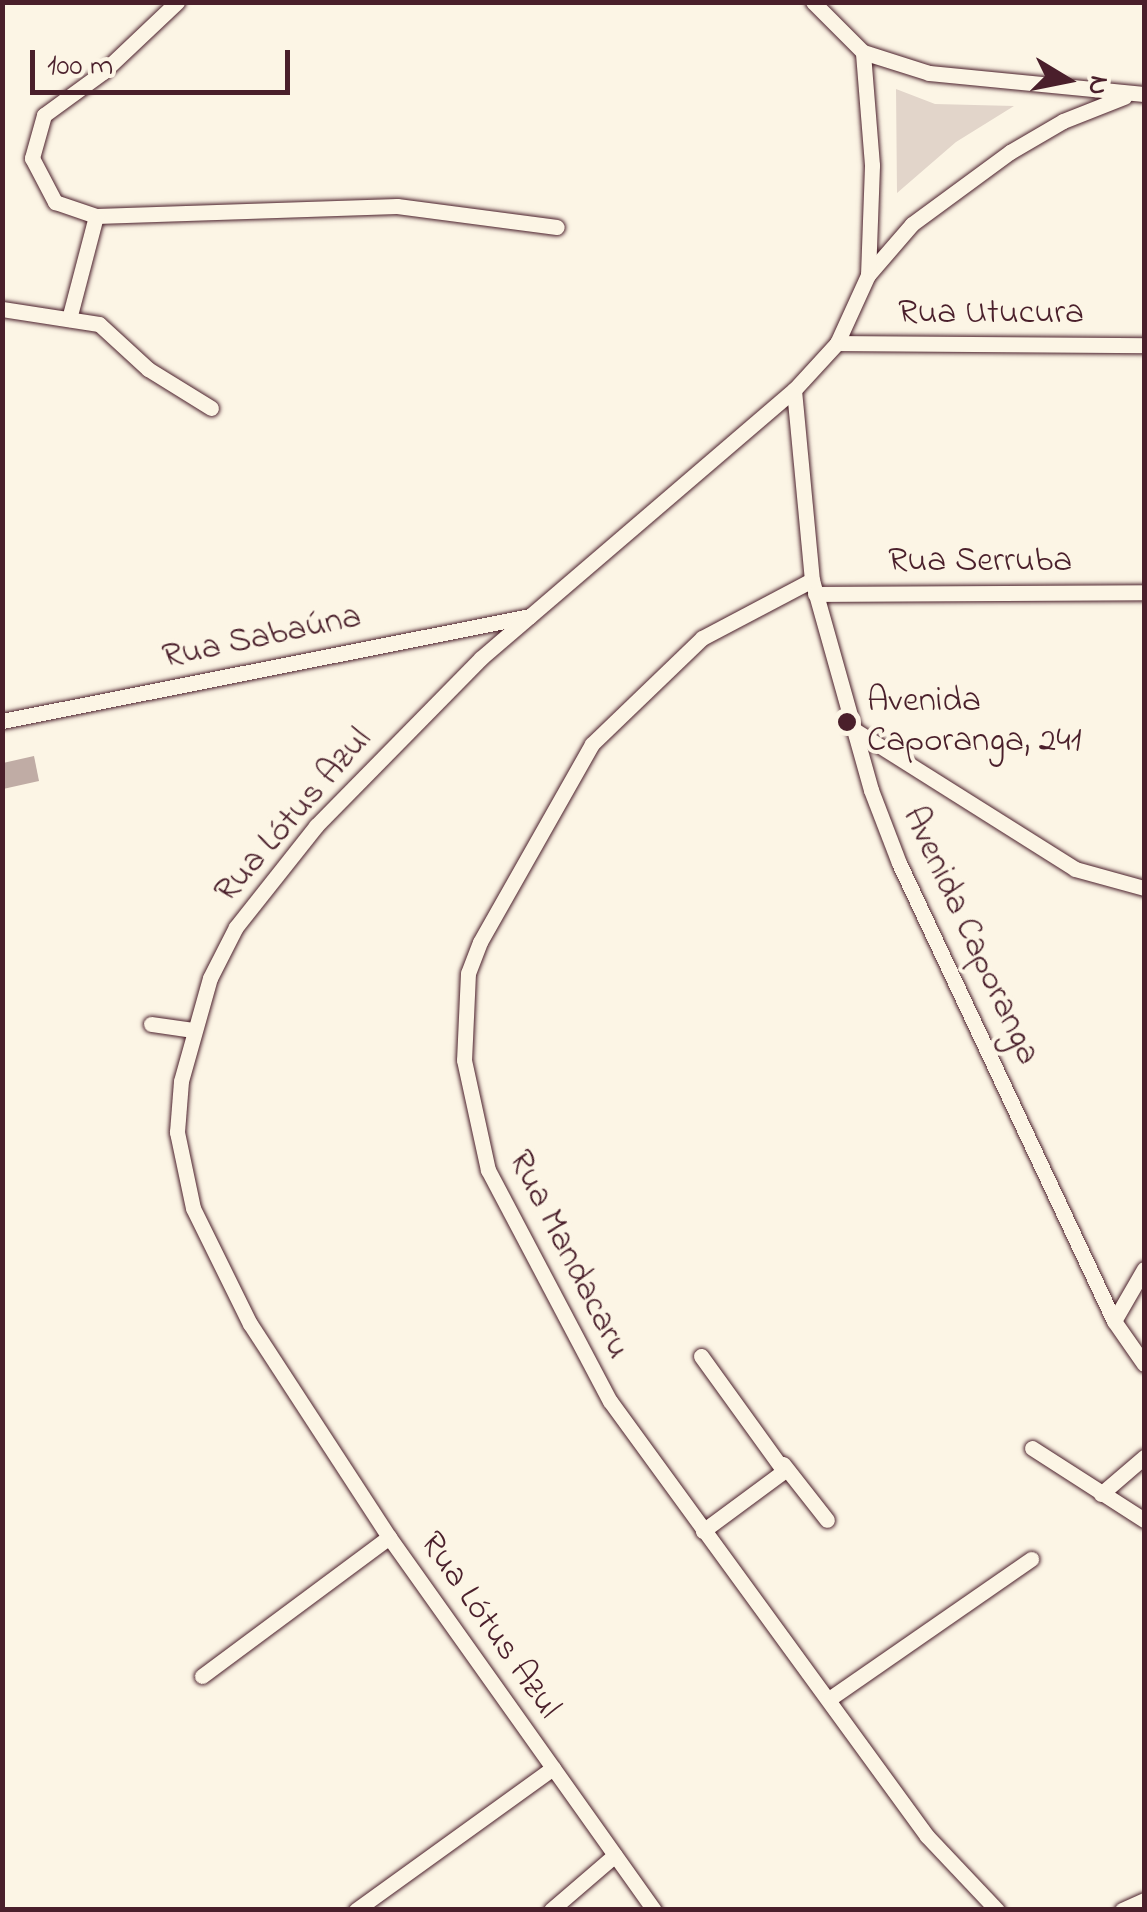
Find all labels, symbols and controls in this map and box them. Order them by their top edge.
scale bar [35,30,295,92]
north arrow [1017,30,1117,130]
text: 100 m [47,45,113,89]
text: N [1075,72,1119,98]
street label: Rua Utucura [898,293,1084,335]
street label: Rua Serruba [888,541,1072,583]
street label: Rua Sabaúna [159,596,365,680]
place label: Avenida Caporanga, 241 [867,681,1082,763]
marker: Avenida Caporanga, 241 [836,711,858,733]
street label: Rua Lótus Azul [207,720,381,912]
street label: Avenida Caporanga [892,800,1048,1072]
street label: Rua Mandacaru [498,1144,638,1366]
street label: Rua Lótus Azul [409,1525,569,1727]

